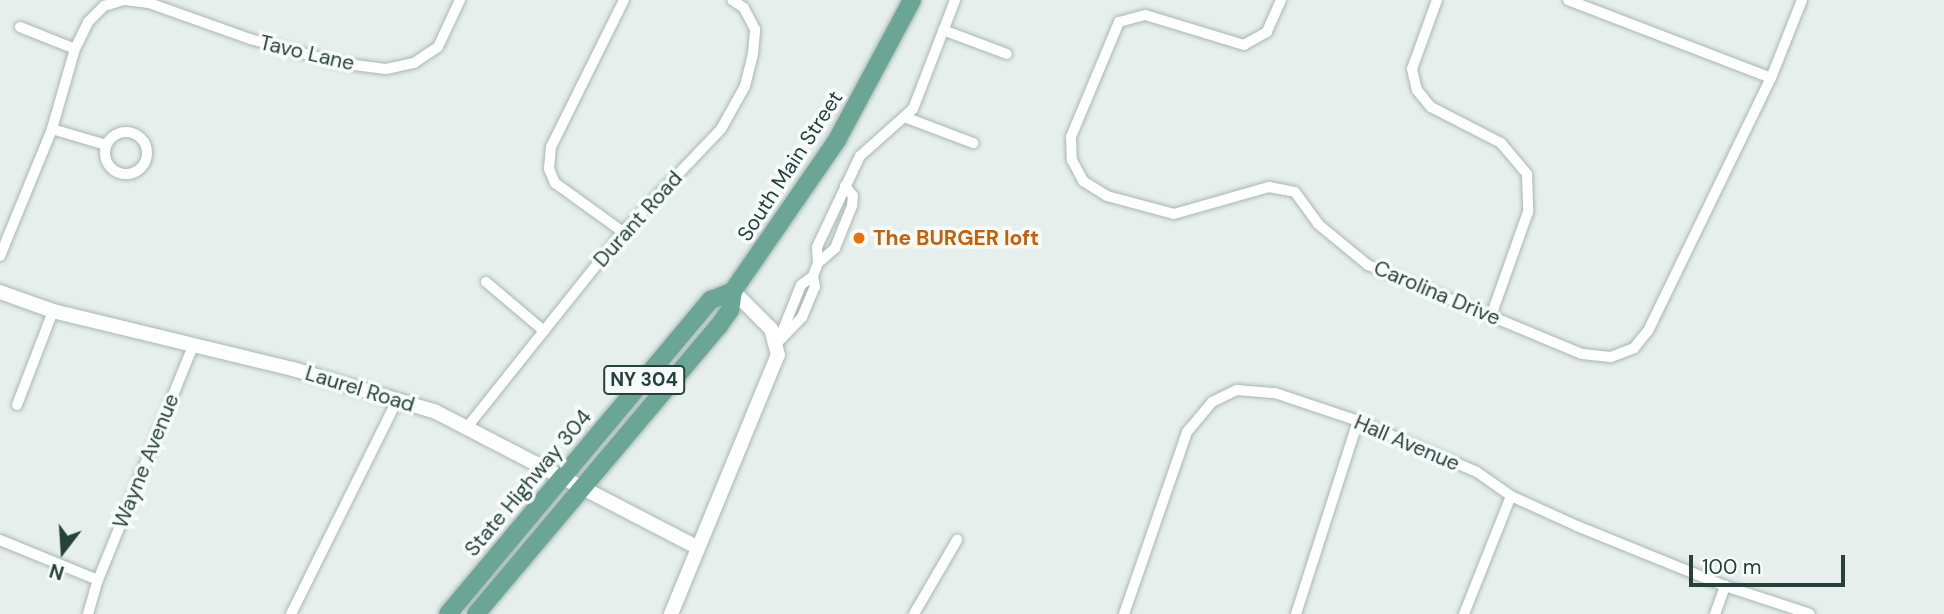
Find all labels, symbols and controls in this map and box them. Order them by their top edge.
street label: Tavo Lane [257,30,357,76]
street label: South Main Street [732,86,848,246]
street label: Durant Road [588,166,688,272]
place label: The BURGER loft [873,225,1039,251]
marker: The BURGER loft [851,230,867,246]
street label: Carolina Drive [1370,255,1504,331]
street label: Laurel Road [302,360,418,418]
road number: NY 304 [602,364,686,396]
street label: Wayne Avenue [108,390,184,532]
street label: State Highway 304 [459,405,597,561]
street label: Hall Avenue [1351,410,1463,476]
north arrow [28,516,98,586]
scale bar [1692,540,1848,584]
text: 100 m [1702,553,1762,581]
text: N [46,558,67,586]

